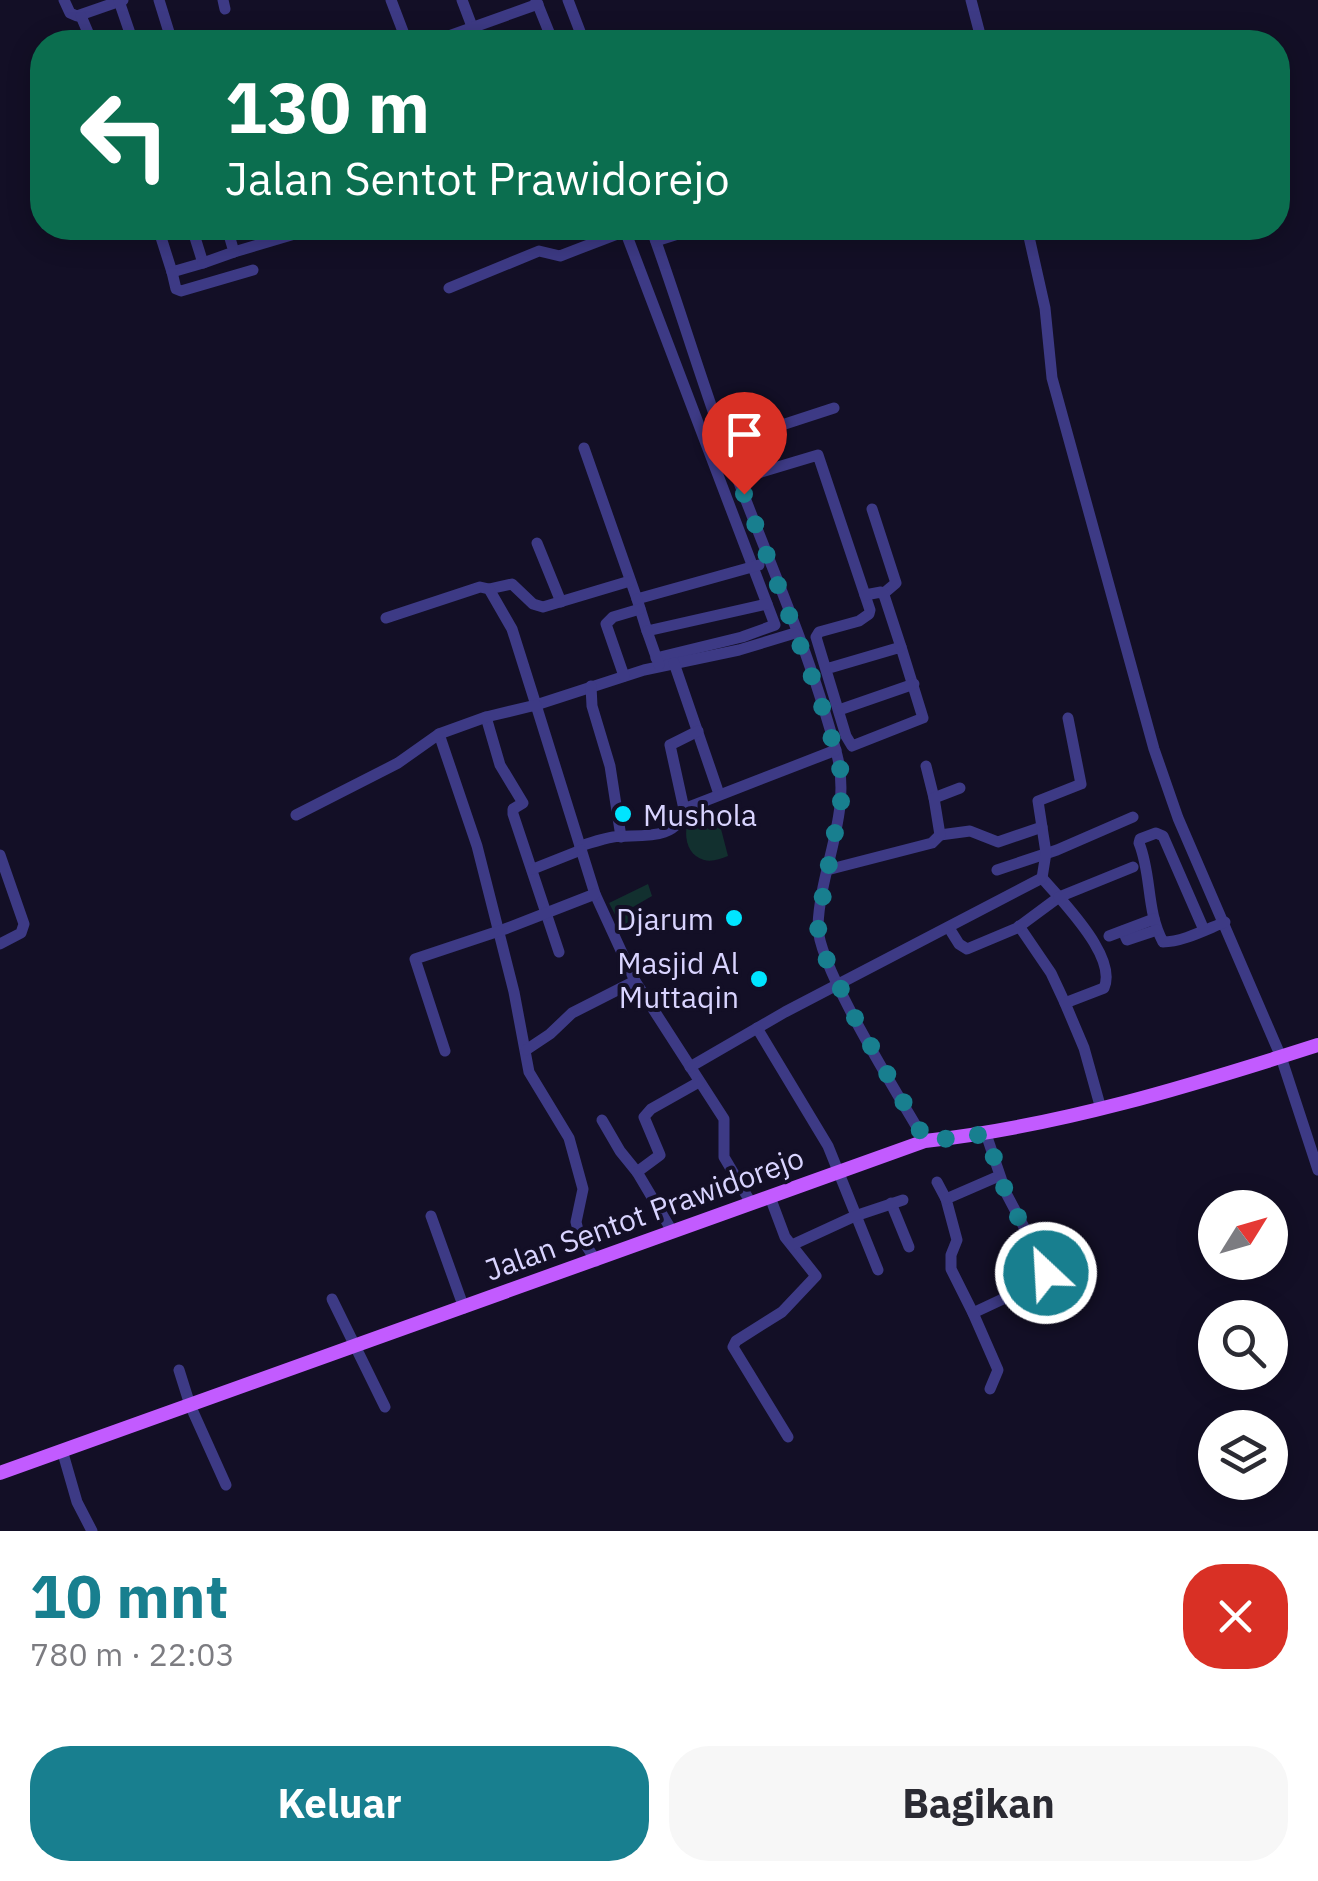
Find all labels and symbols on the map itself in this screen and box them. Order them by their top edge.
pin [702,392,787,495]
place label: Mushola [643,795,757,834]
marker: Mushola [612,803,634,825]
place label: Djarum [616,899,714,938]
marker: Djarum [723,907,745,929]
place label: Masjid Al Muttaqin [617,943,739,1016]
marker: Masjid Al Muttaqin [748,968,770,990]
street label: Jalan Sentot Prawidorejo [479,1137,809,1289]
north arrow [1198,1190,1288,1280]
position arrow [994,1221,1098,1325]

